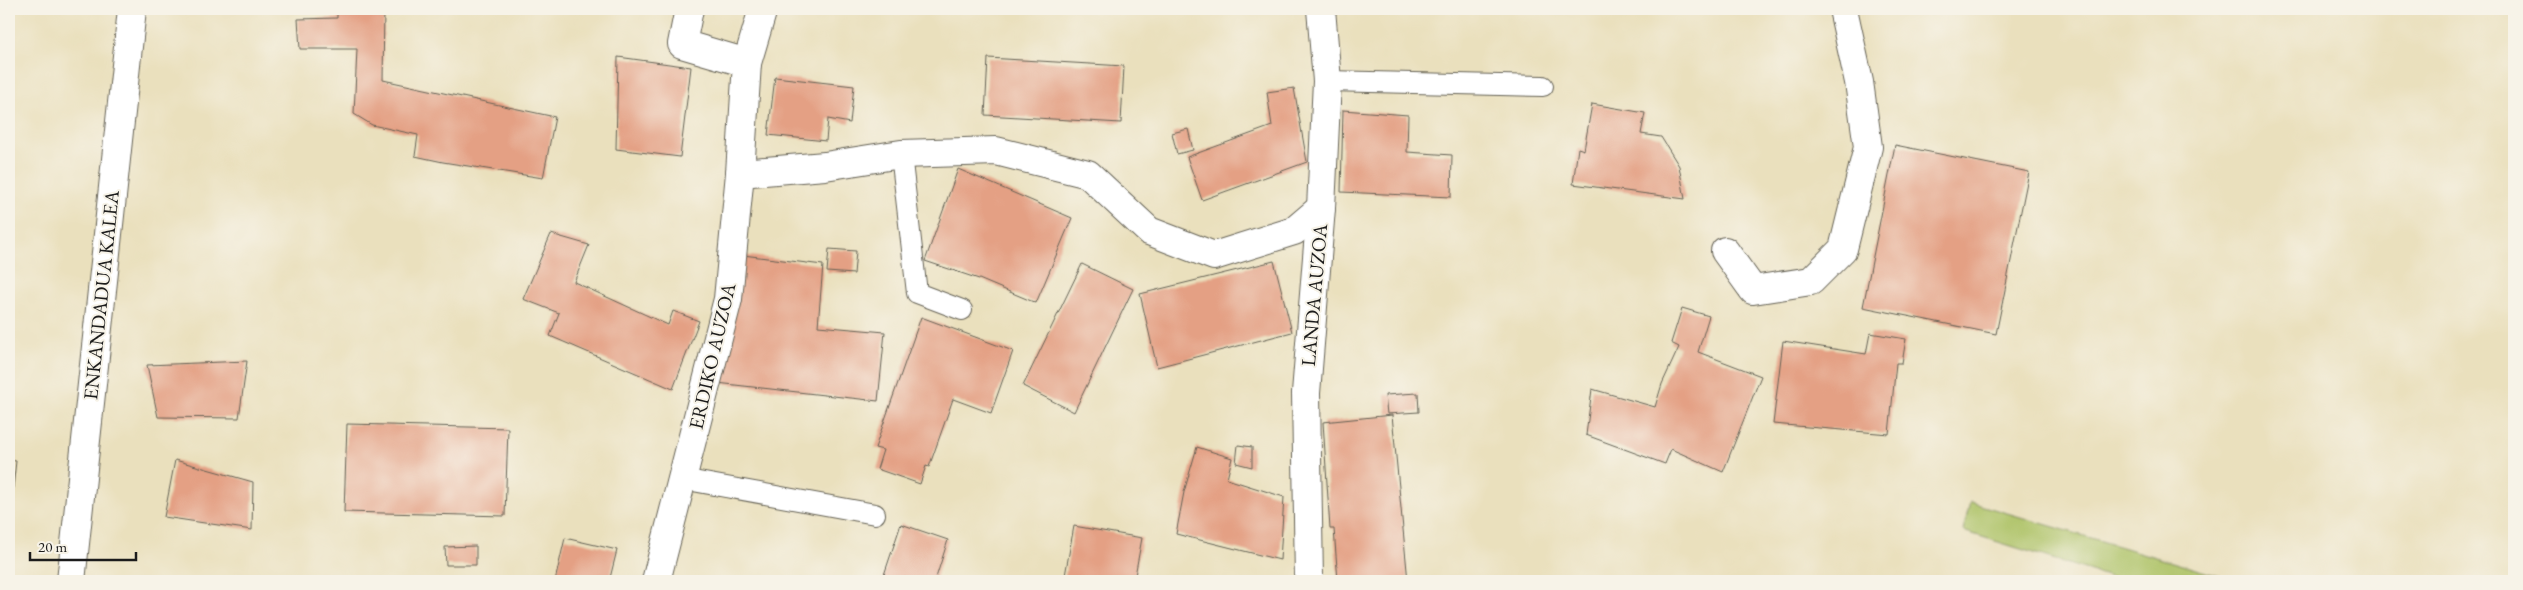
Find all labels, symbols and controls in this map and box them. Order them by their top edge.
street label: ENKANDADUA KALEA [77,189,125,401]
street label: LANDA AUZOA [1295,223,1333,367]
street label: ERDIKO AUZOA [683,280,742,432]
scale bar [30,530,136,562]
text: 20 m [38,537,67,556]

